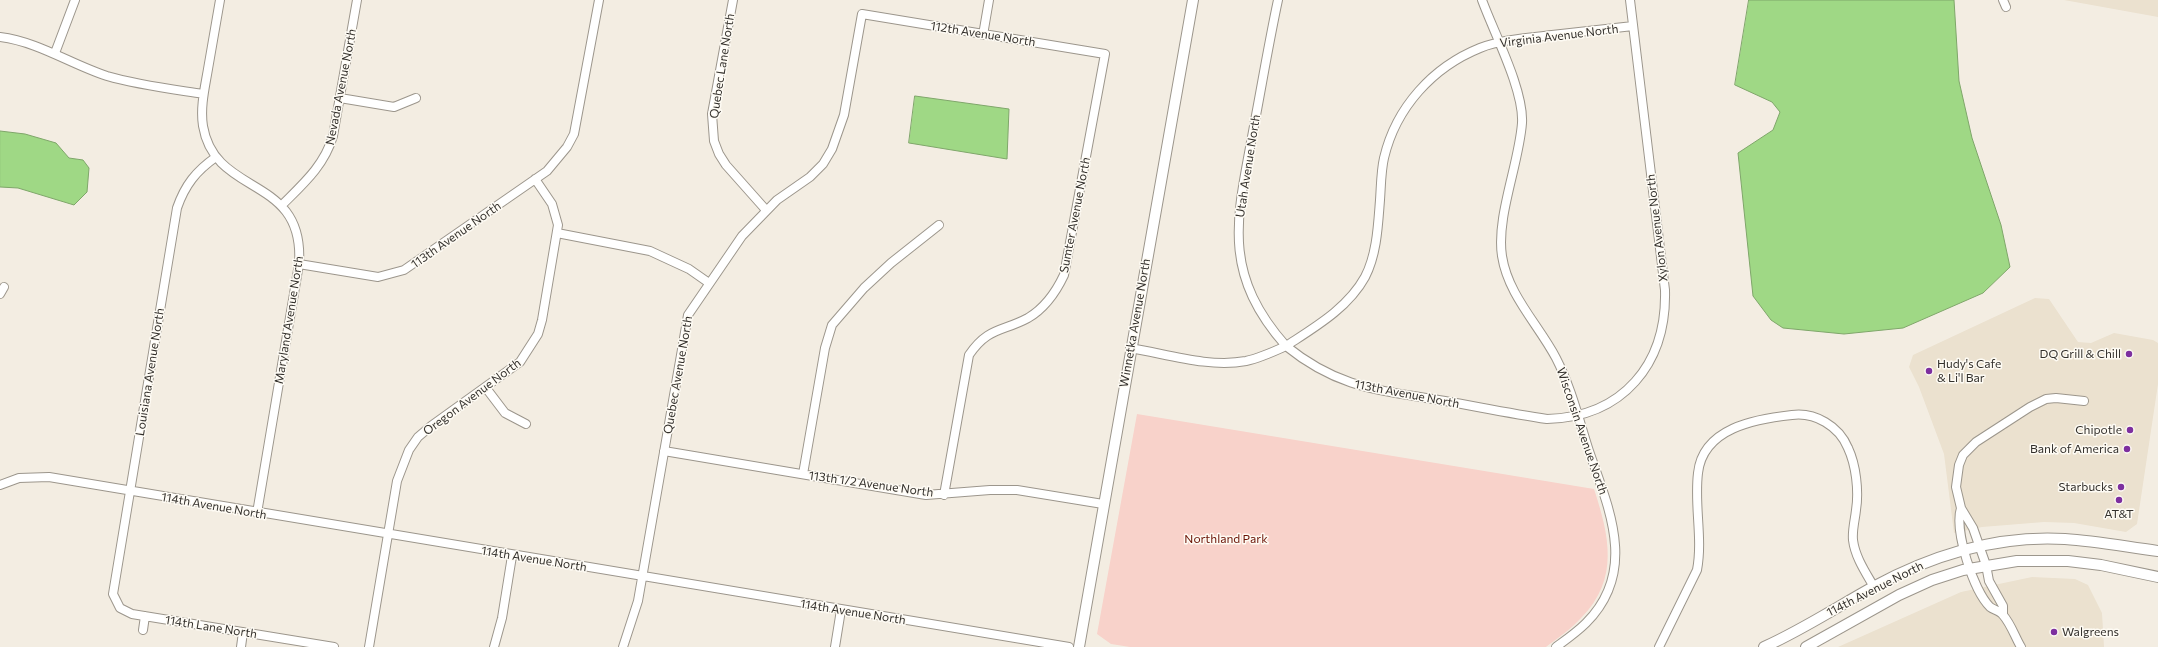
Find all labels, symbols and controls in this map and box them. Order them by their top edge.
street label: Quebec Lane North [707,13,737,119]
street label: 112th Avenue North [929,19,1037,49]
street label: Virginia Avenue North [1499,22,1619,50]
street label: Nevada Avenue North [323,28,359,146]
street label: Utah Avenue North [1233,113,1263,219]
street label: Sumter Avenue North [1057,156,1093,274]
street label: Xylon Avenue North [1643,173,1671,283]
street label: 113th Avenue North [408,199,504,271]
street label: Maryland Avenue North [272,255,306,385]
street label: Winnetka Avenue North [1117,258,1153,388]
street label: Louisiana Avenue North [133,307,167,437]
street label: Quebec Avenue North [661,315,695,435]
place label: DQ Grill & Chill [2040,347,2121,361]
marker: DQ Grill & Chill [2124,349,2134,359]
street label: Oregon Avenue North [420,356,524,438]
place label: Hudy's Cafe & Li'l Bar [1937,357,2001,385]
street label: Wisconsin Avenue North [1553,365,1611,497]
marker: Hudy's Cafe & Li'l Bar [1924,366,1934,376]
street label: 113th Avenue North [1353,377,1461,411]
place label: Chipotle [2075,423,2122,437]
marker: Chipotle [2125,425,2135,435]
place label: Bank of America [2030,442,2119,456]
marker: Bank of America [2122,444,2132,454]
street label: 113th 1/2 Avenue North [808,468,934,500]
place label: Starbucks [2058,480,2113,494]
marker: Starbucks [2116,482,2126,492]
street label: 114th Avenue North [160,490,268,522]
marker: AT&T [2114,495,2124,505]
place label: AT&T [2104,507,2134,521]
park label: Northland Park [1184,532,1268,546]
street label: 114th Avenue North [480,544,588,574]
street label: 114th Avenue North [1824,558,1926,620]
street label: 114th Avenue North [799,597,907,627]
street label: 114th Lane North [164,613,258,641]
place label: Walgreens [2062,625,2119,639]
marker: Walgreens [2049,627,2059,637]

